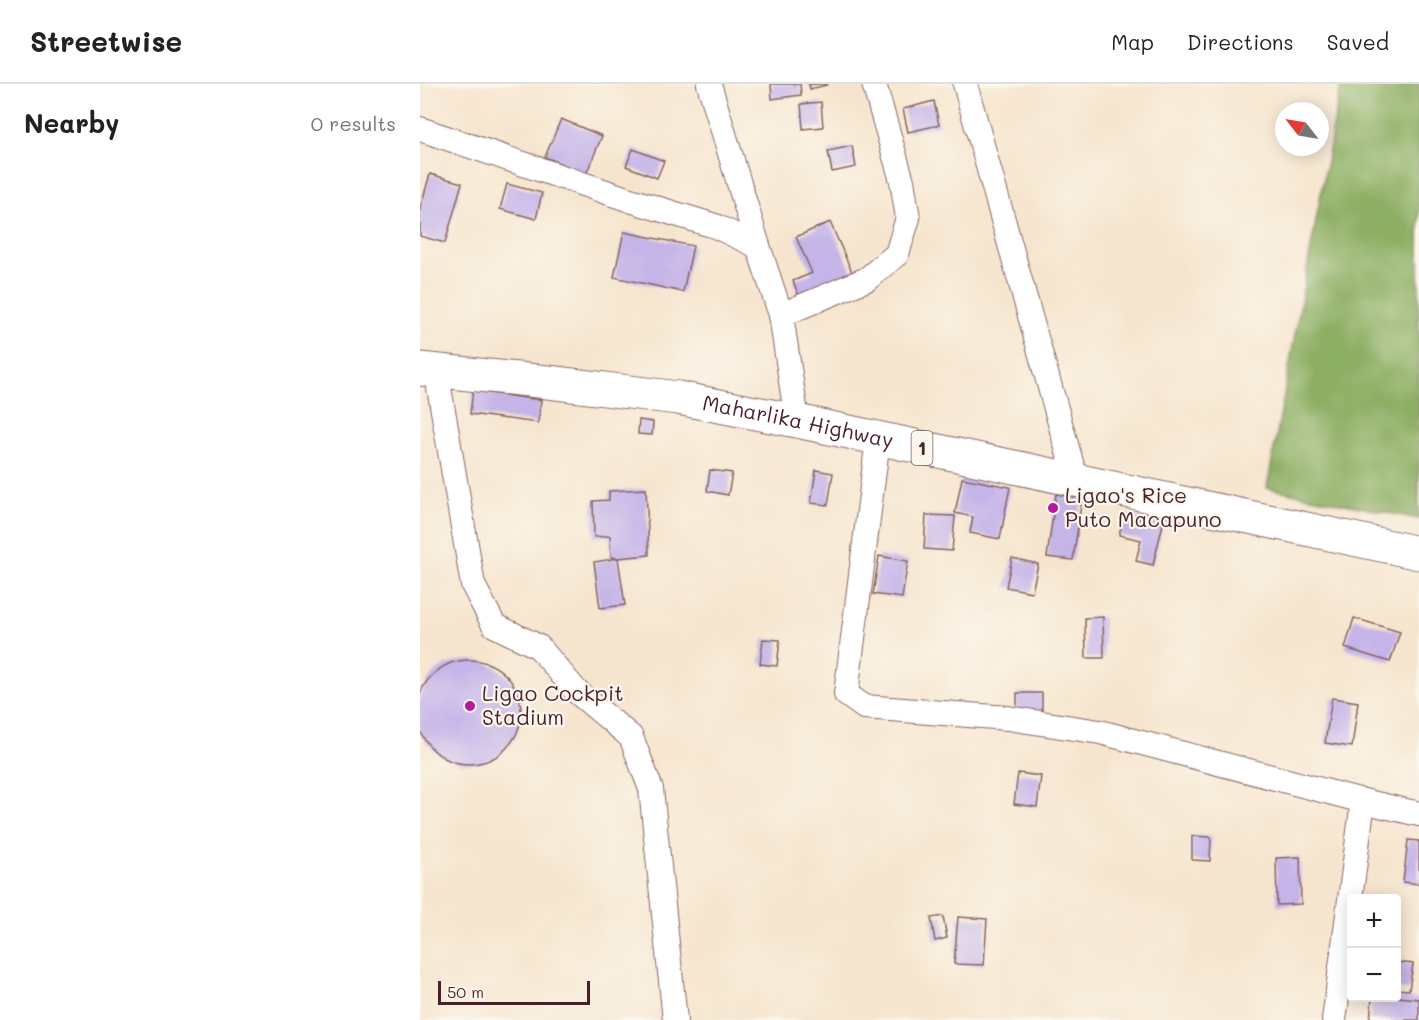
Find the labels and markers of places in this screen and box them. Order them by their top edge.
place label: Ligao's Rice Puto Macapuno [1065,481,1222,532]
marker: Ligao's Rice Puto Macapuno [1046,501,1060,515]
place label: Ligao Cockpit Stadium [482,679,623,730]
marker: Ligao Cockpit Stadium [463,699,477,713]

